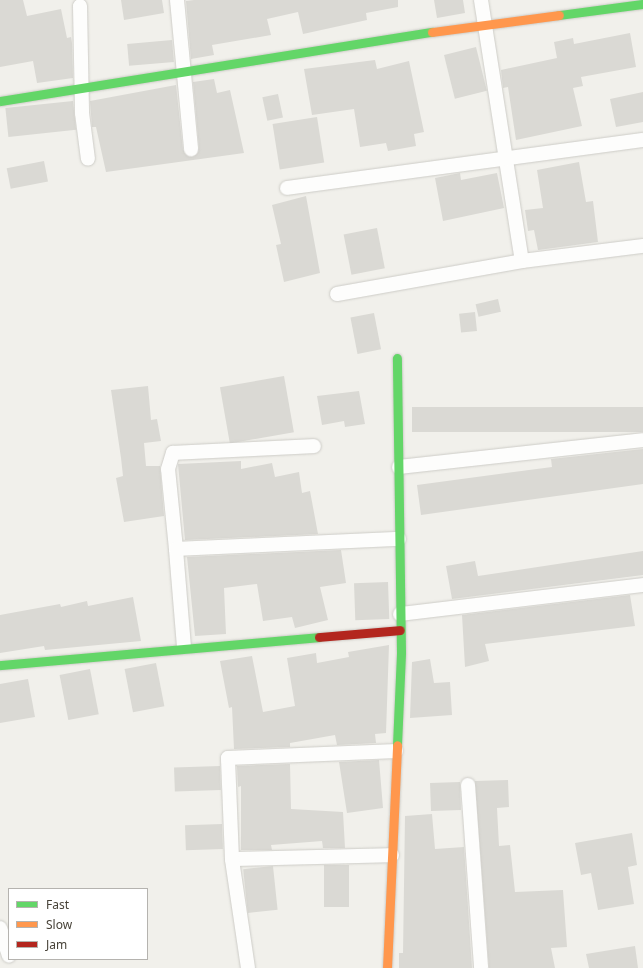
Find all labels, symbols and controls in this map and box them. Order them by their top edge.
legend [8,888,148,960]
text: Fast [46,896,69,913]
text: Slow [46,916,72,933]
text: Jam [46,936,67,953]

